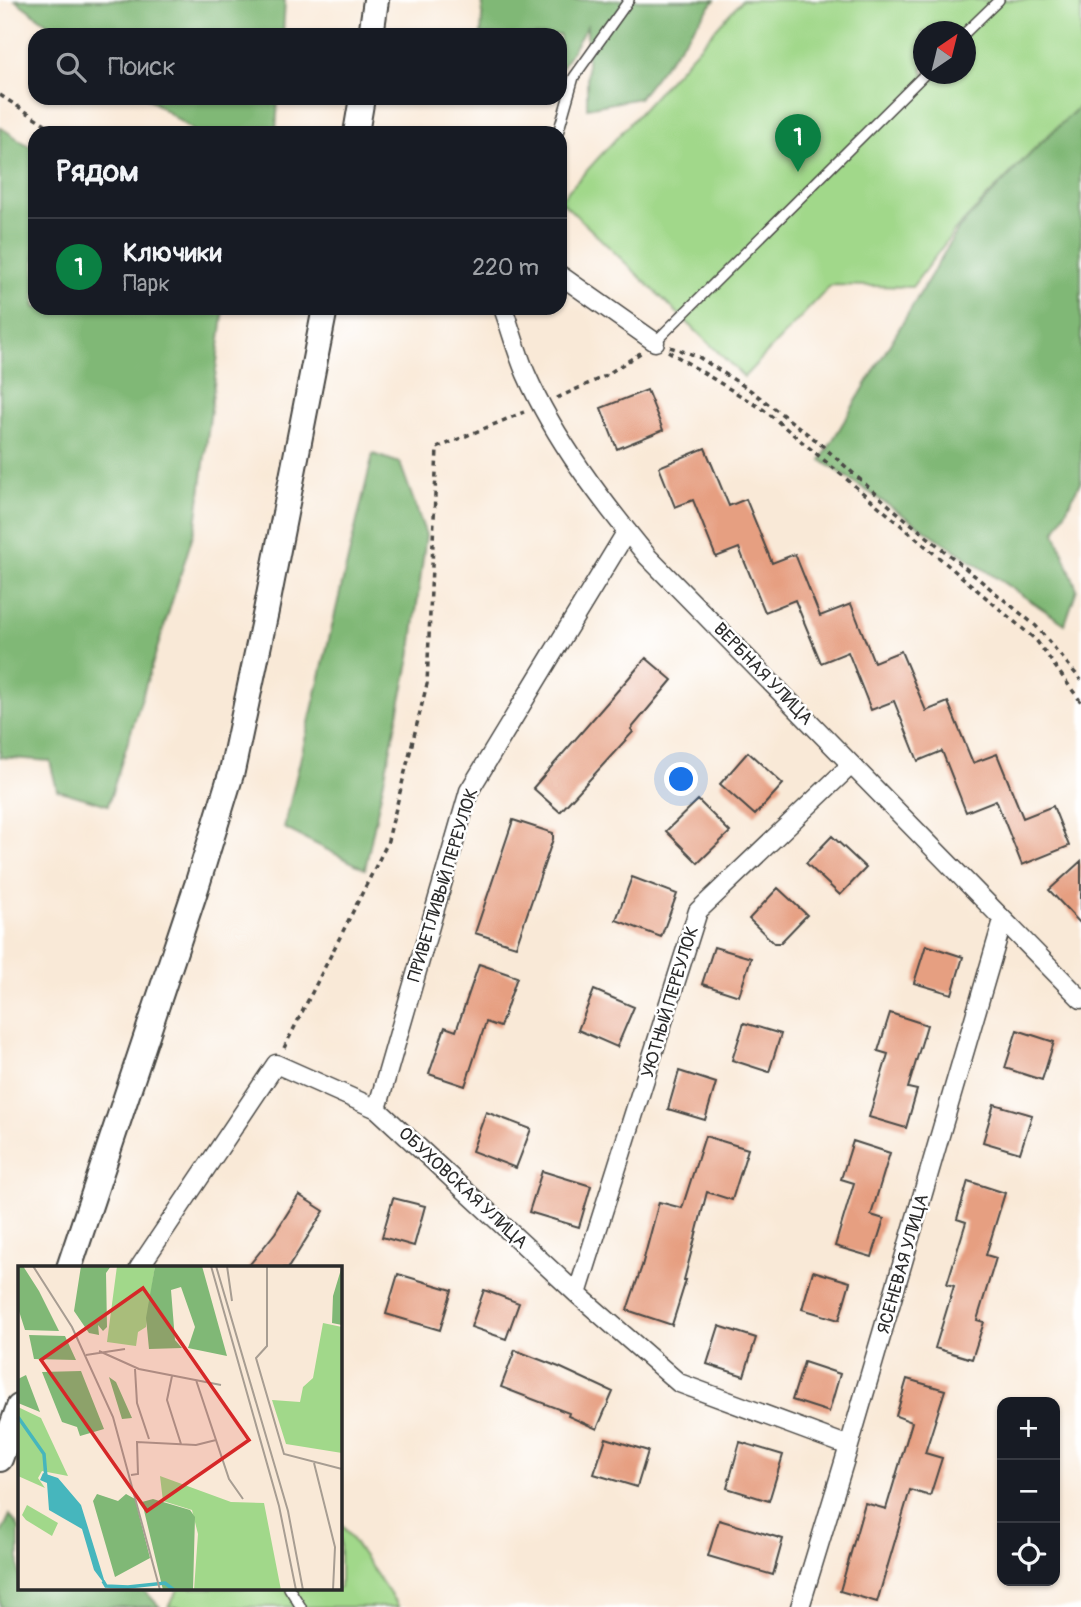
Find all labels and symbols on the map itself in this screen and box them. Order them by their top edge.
north arrow [913,21,976,84]
pin: 1 [775,114,821,172]
street label: ВЕРБНАЯ УЛИЦА [708,618,818,730]
your location [664,762,698,796]
street label: ПРИВЕТЛИВЫЙ ПЕРЕУЛОК [403,785,483,985]
street label: УЮТНЫЙ ПЕРЕУЛОК [636,923,704,1081]
street label: ОБУХОВСКАЯ УЛИЦА [393,1122,533,1254]
street label: ЯСЕНЕВАЯ УЛИЦА [872,1191,934,1337]
inset map [18,1266,341,1590]

